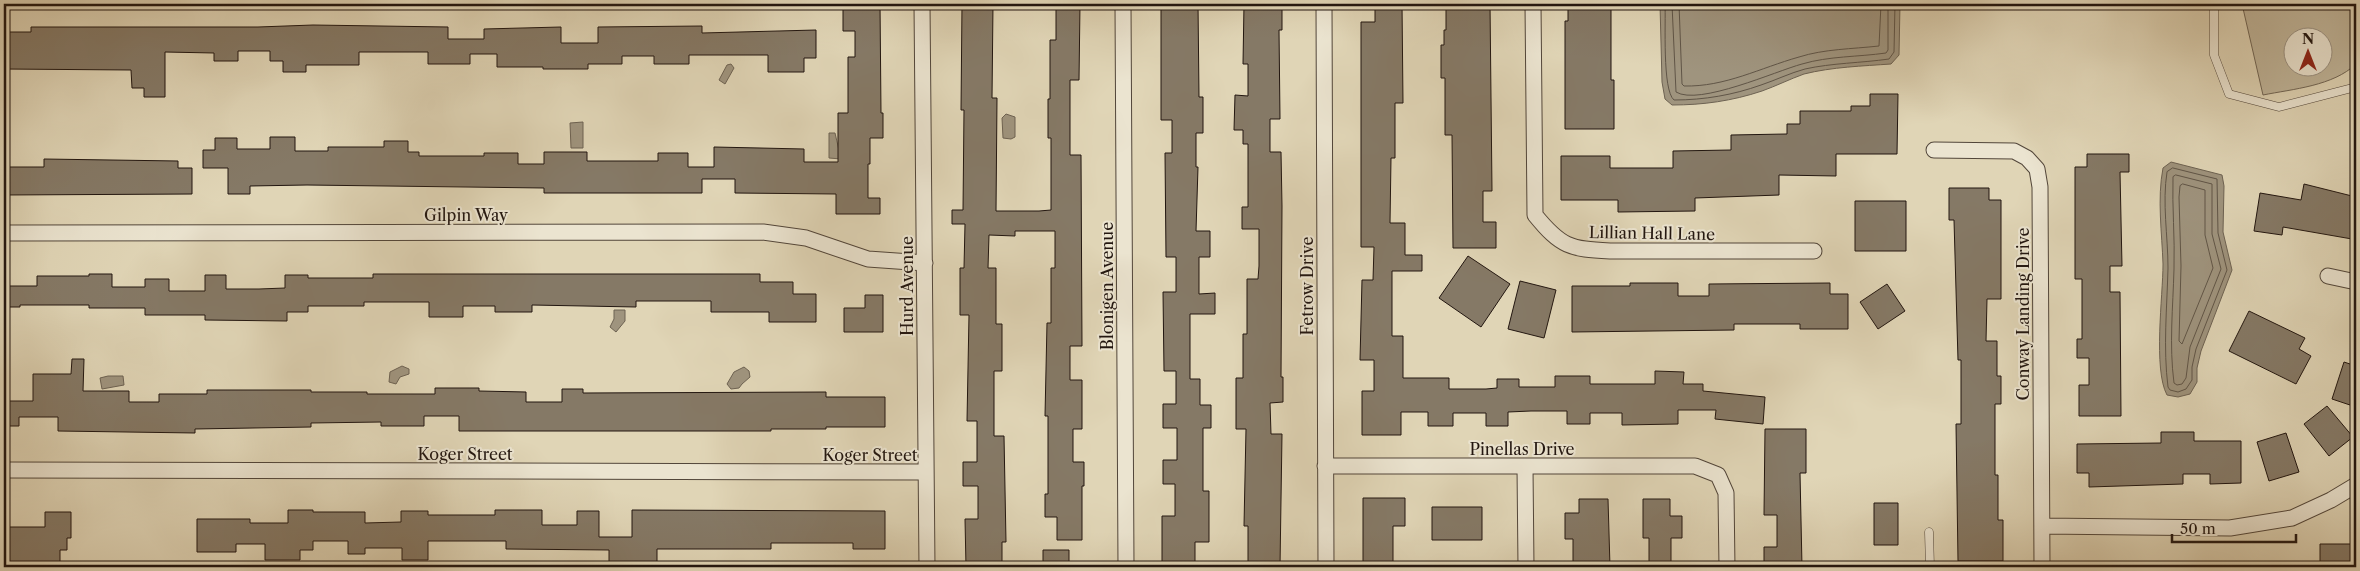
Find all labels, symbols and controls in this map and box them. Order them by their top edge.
north arrow [2282,28,2332,78]
text: N [2302,30,2314,48]
street label: Gilpin Way [424,205,509,225]
street label: Blonigen Avenue [1097,222,1117,350]
street label: Lillian Hall Lane [1589,222,1715,244]
street label: Conway Landing Drive [2013,227,2033,401]
street label: Hurd Avenue [897,236,917,336]
street label: Fetrow Drive [1297,237,1317,335]
street label: Pinellas Drive [1469,439,1575,459]
street label: Koger Street [417,444,513,464]
street label: Koger Street [822,445,918,465]
scale bar [2172,511,2296,543]
text: 50 m [2180,519,2216,538]

